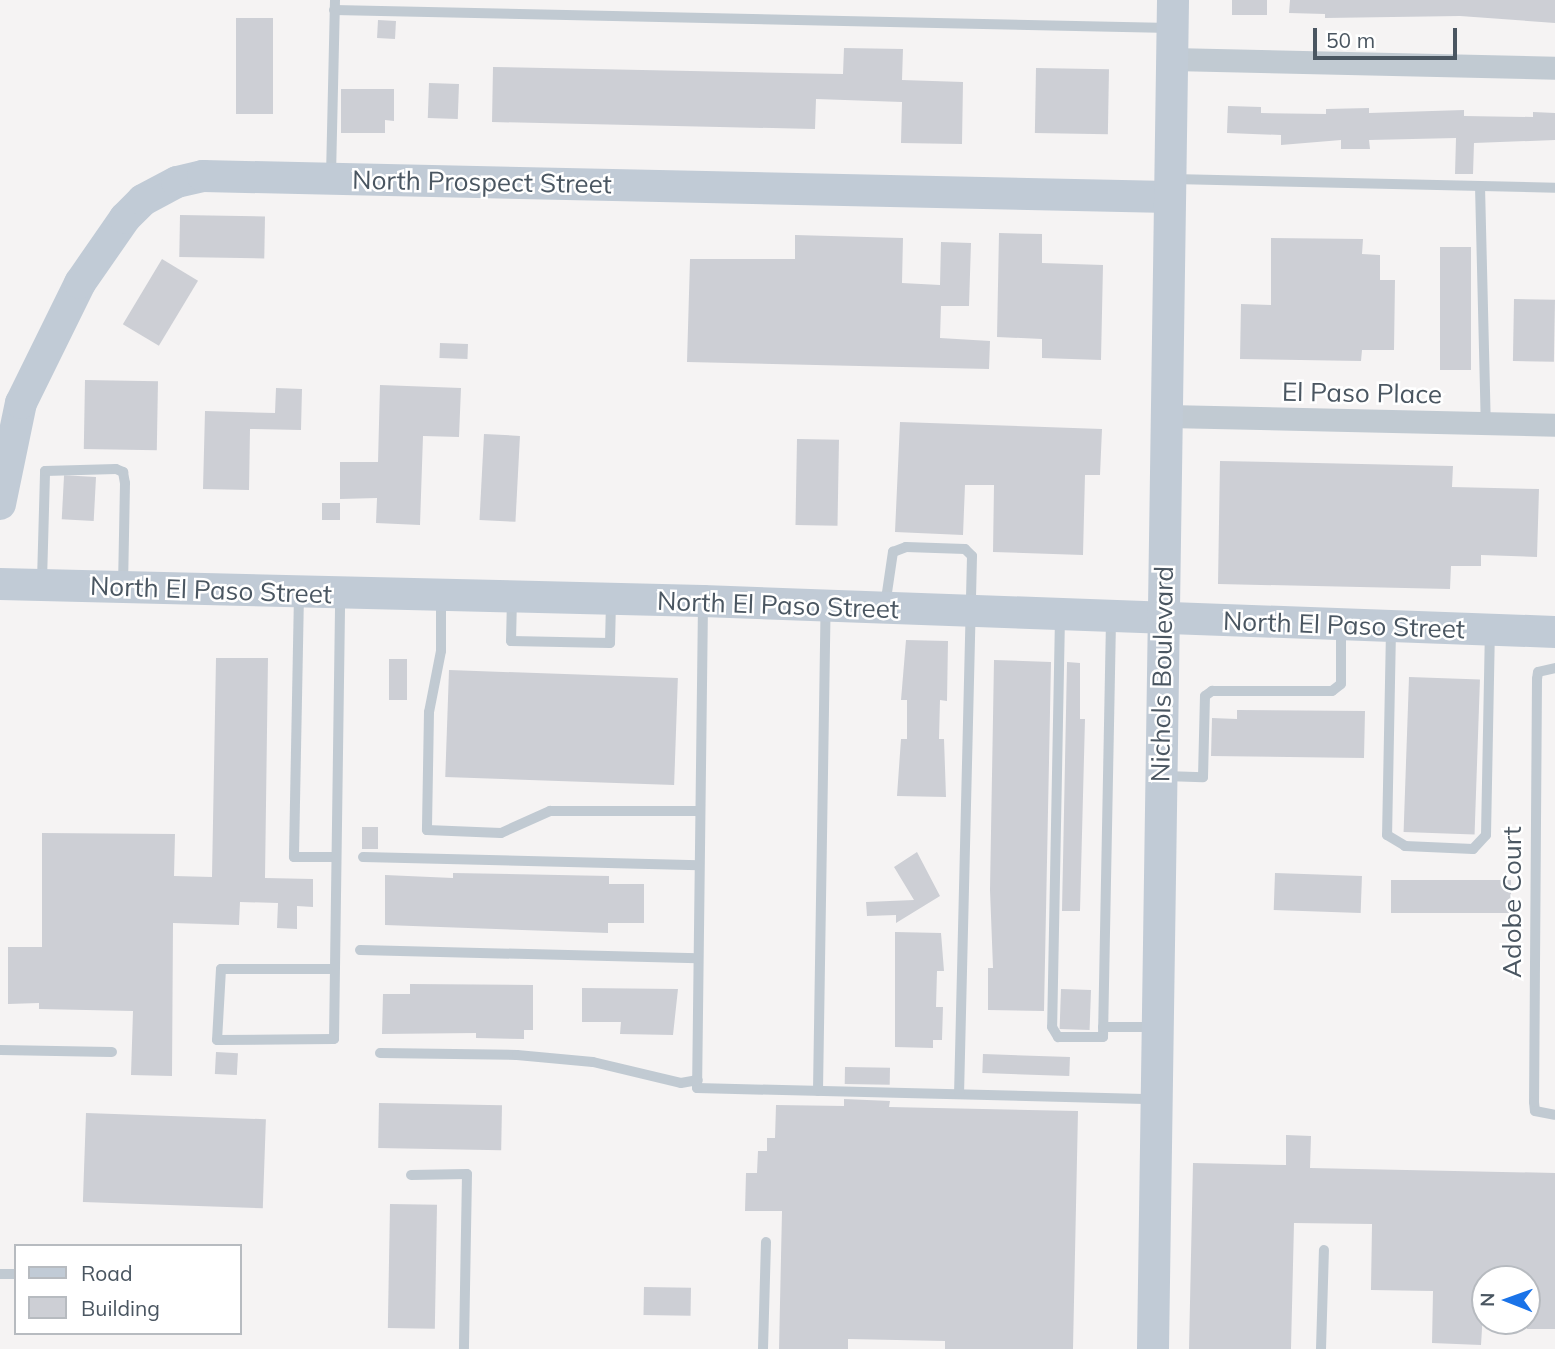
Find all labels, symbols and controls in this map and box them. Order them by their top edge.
scale bar [1317,14,1460,58]
text: 50 m [1326,27,1375,53]
street label: North Prospect Street [352,164,612,200]
street label: El Paso Place [1282,376,1442,410]
street label: Nichols Boulevard [1145,566,1179,782]
street label: North El Paso Street [89,570,333,610]
street label: North El Paso Street [656,585,900,625]
street label: North El Paso Street [1222,605,1466,645]
street label: Adobe Court [1496,826,1528,978]
legend [14,1244,242,1335]
text: Road [81,1260,132,1286]
north arrow [1471,1265,1541,1335]
text: N [1475,1292,1499,1307]
text: Building [81,1295,160,1321]

